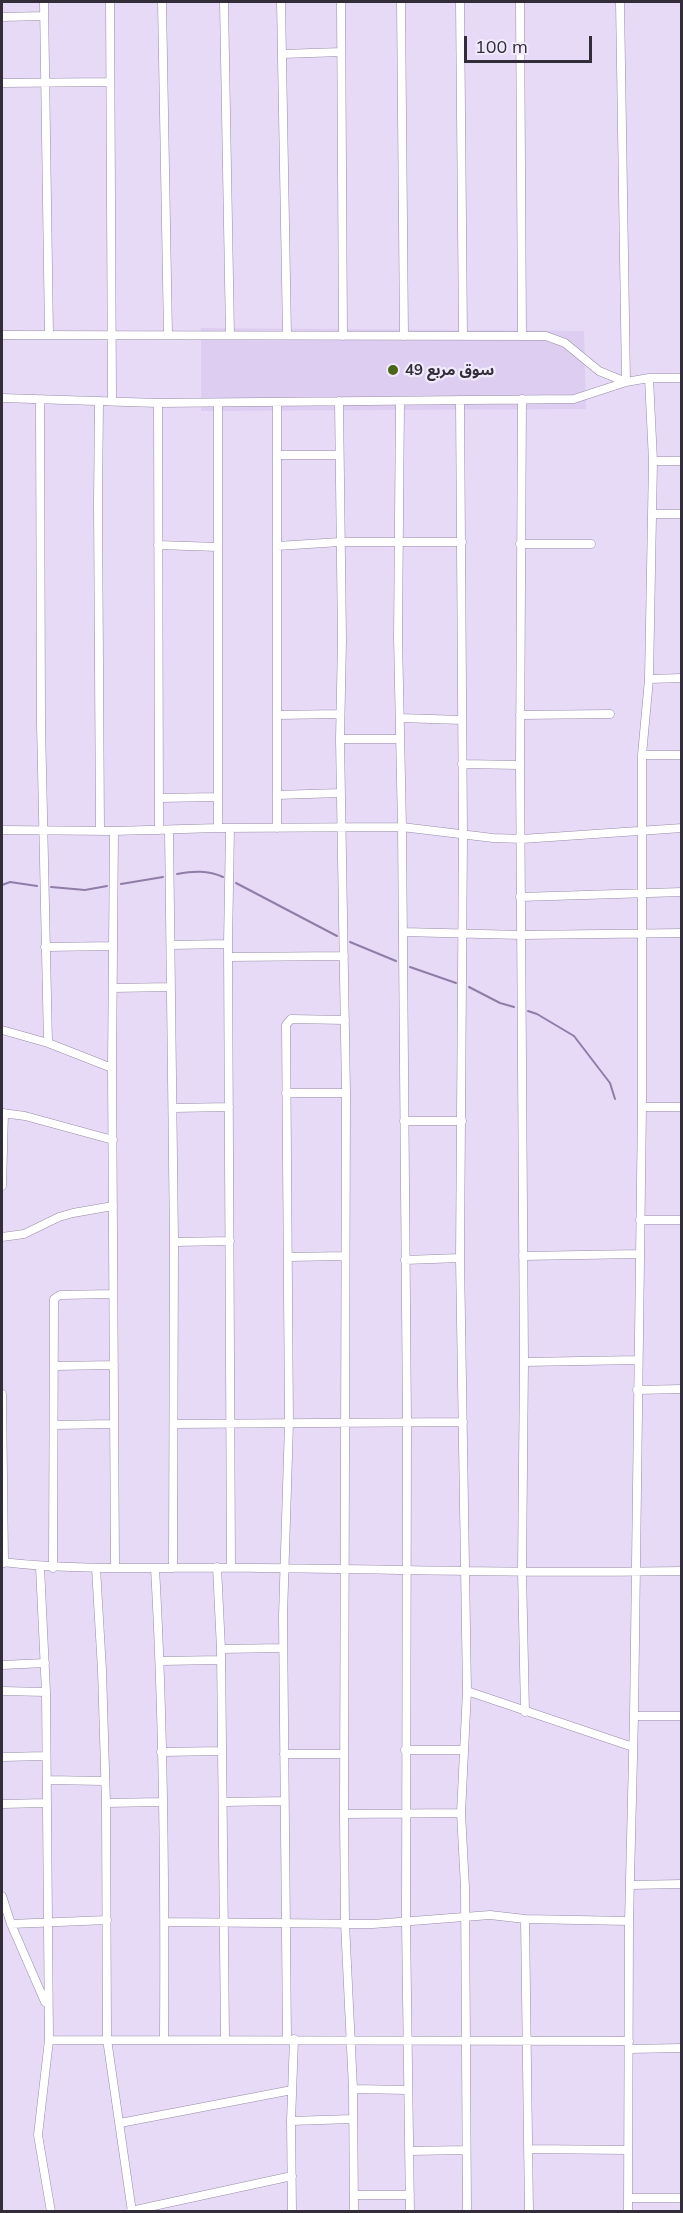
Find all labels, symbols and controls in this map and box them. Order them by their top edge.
scale bar [467,24,594,62]
text: 100 m [475,35,528,58]
place label: سوق مربع 49 [405,361,494,379]
marker: سوق مربع 49 [386,363,400,377]

